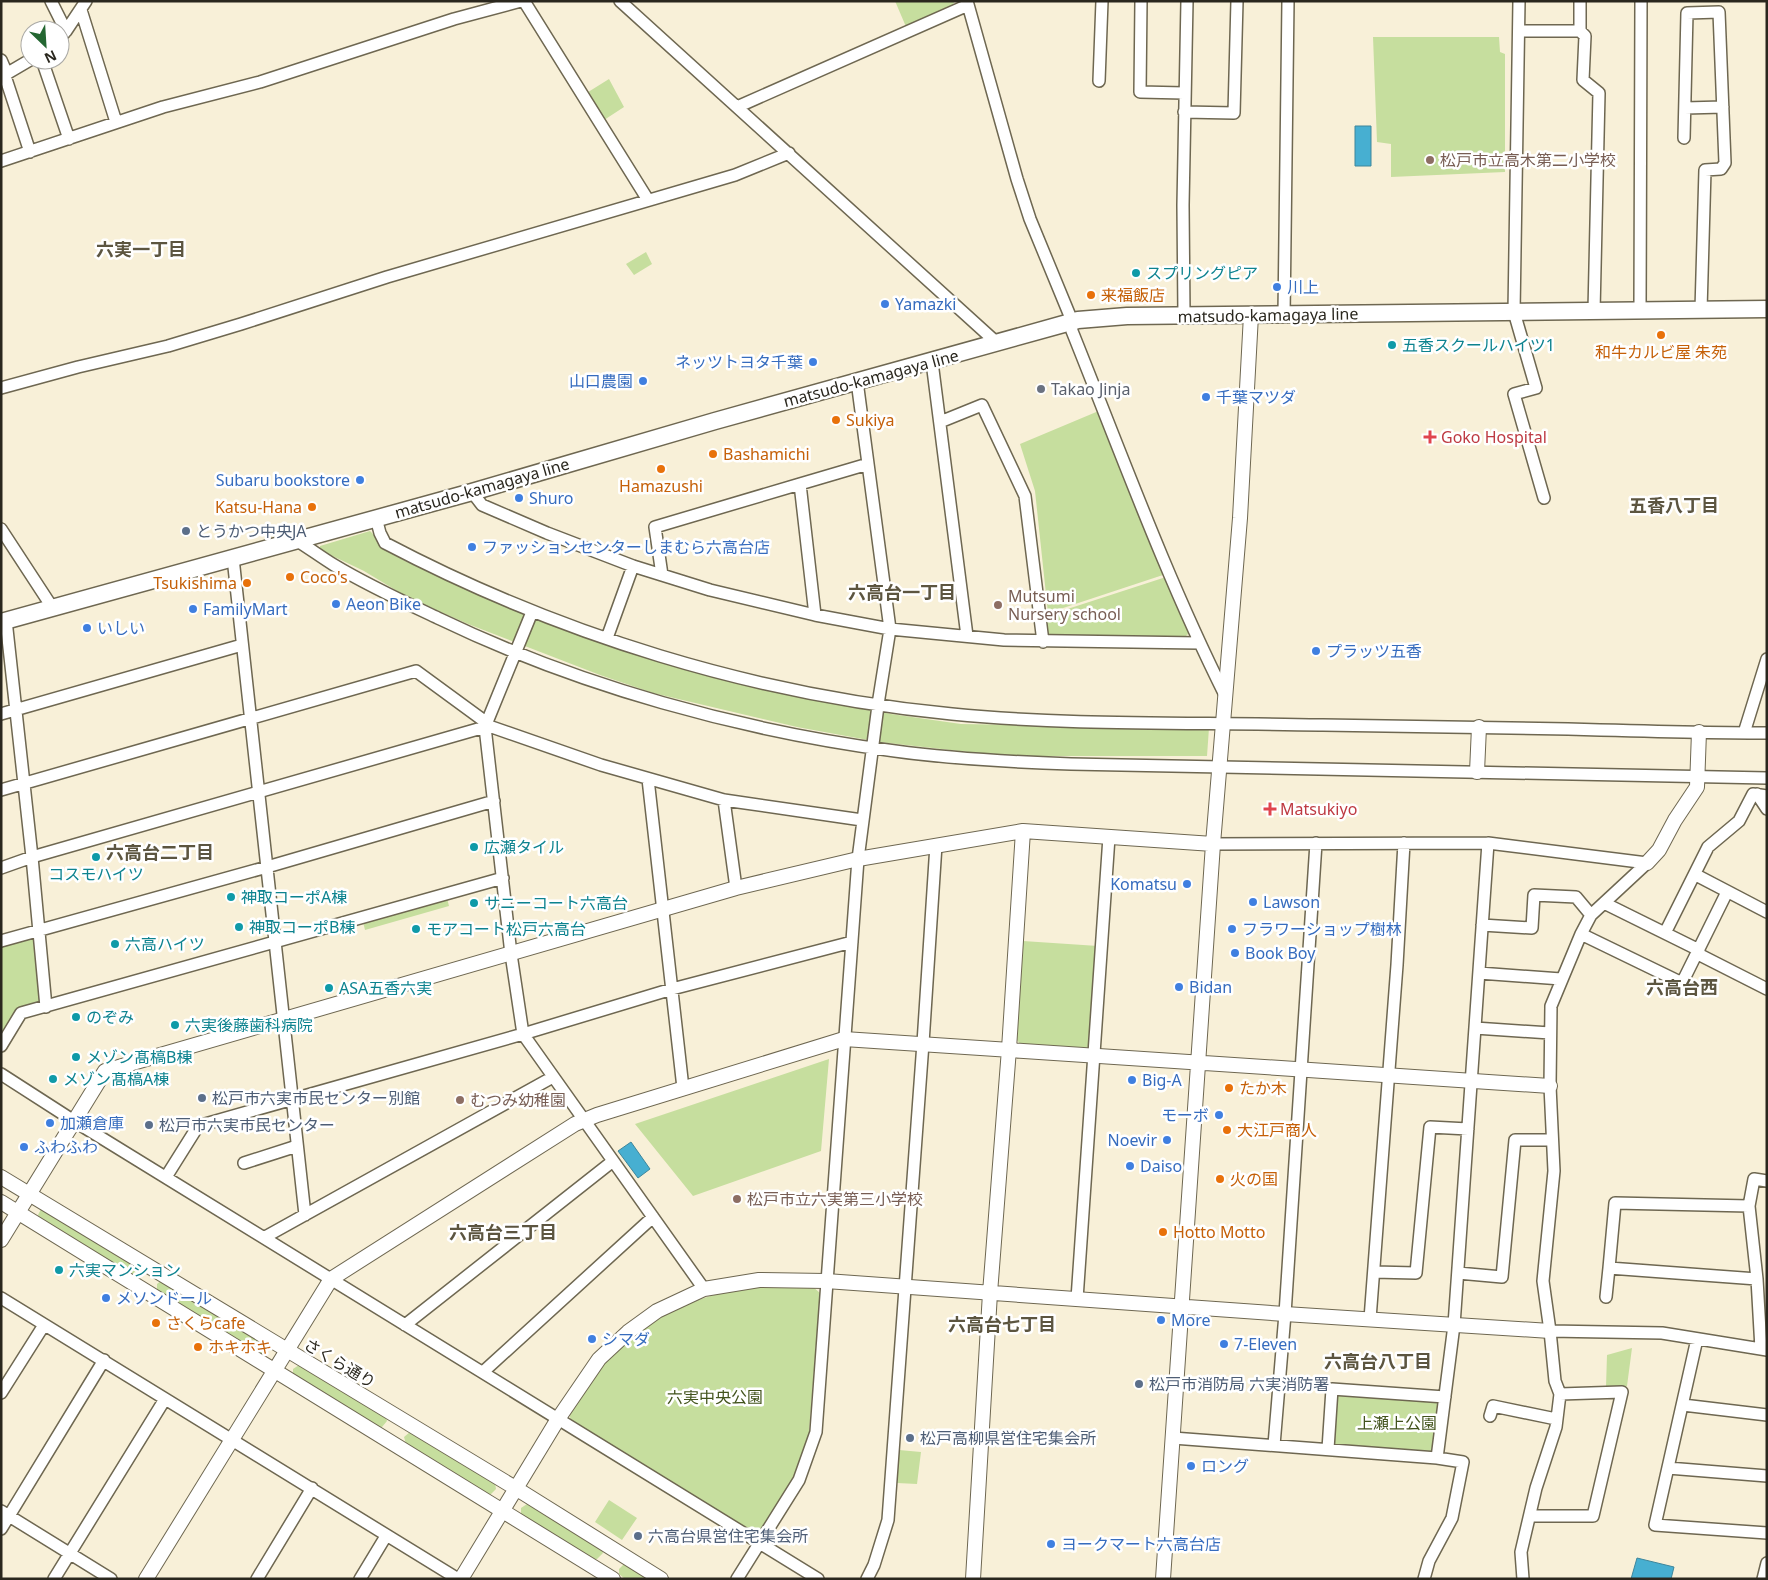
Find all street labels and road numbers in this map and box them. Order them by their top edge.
street label: matsudo-kamagaya line [1177,302,1359,328]
street label: matsudo-kamagaya line [781,344,961,412]
street label: matsudo-kamagaya line [392,453,572,523]
street label: さくら通り [300,1333,380,1393]

